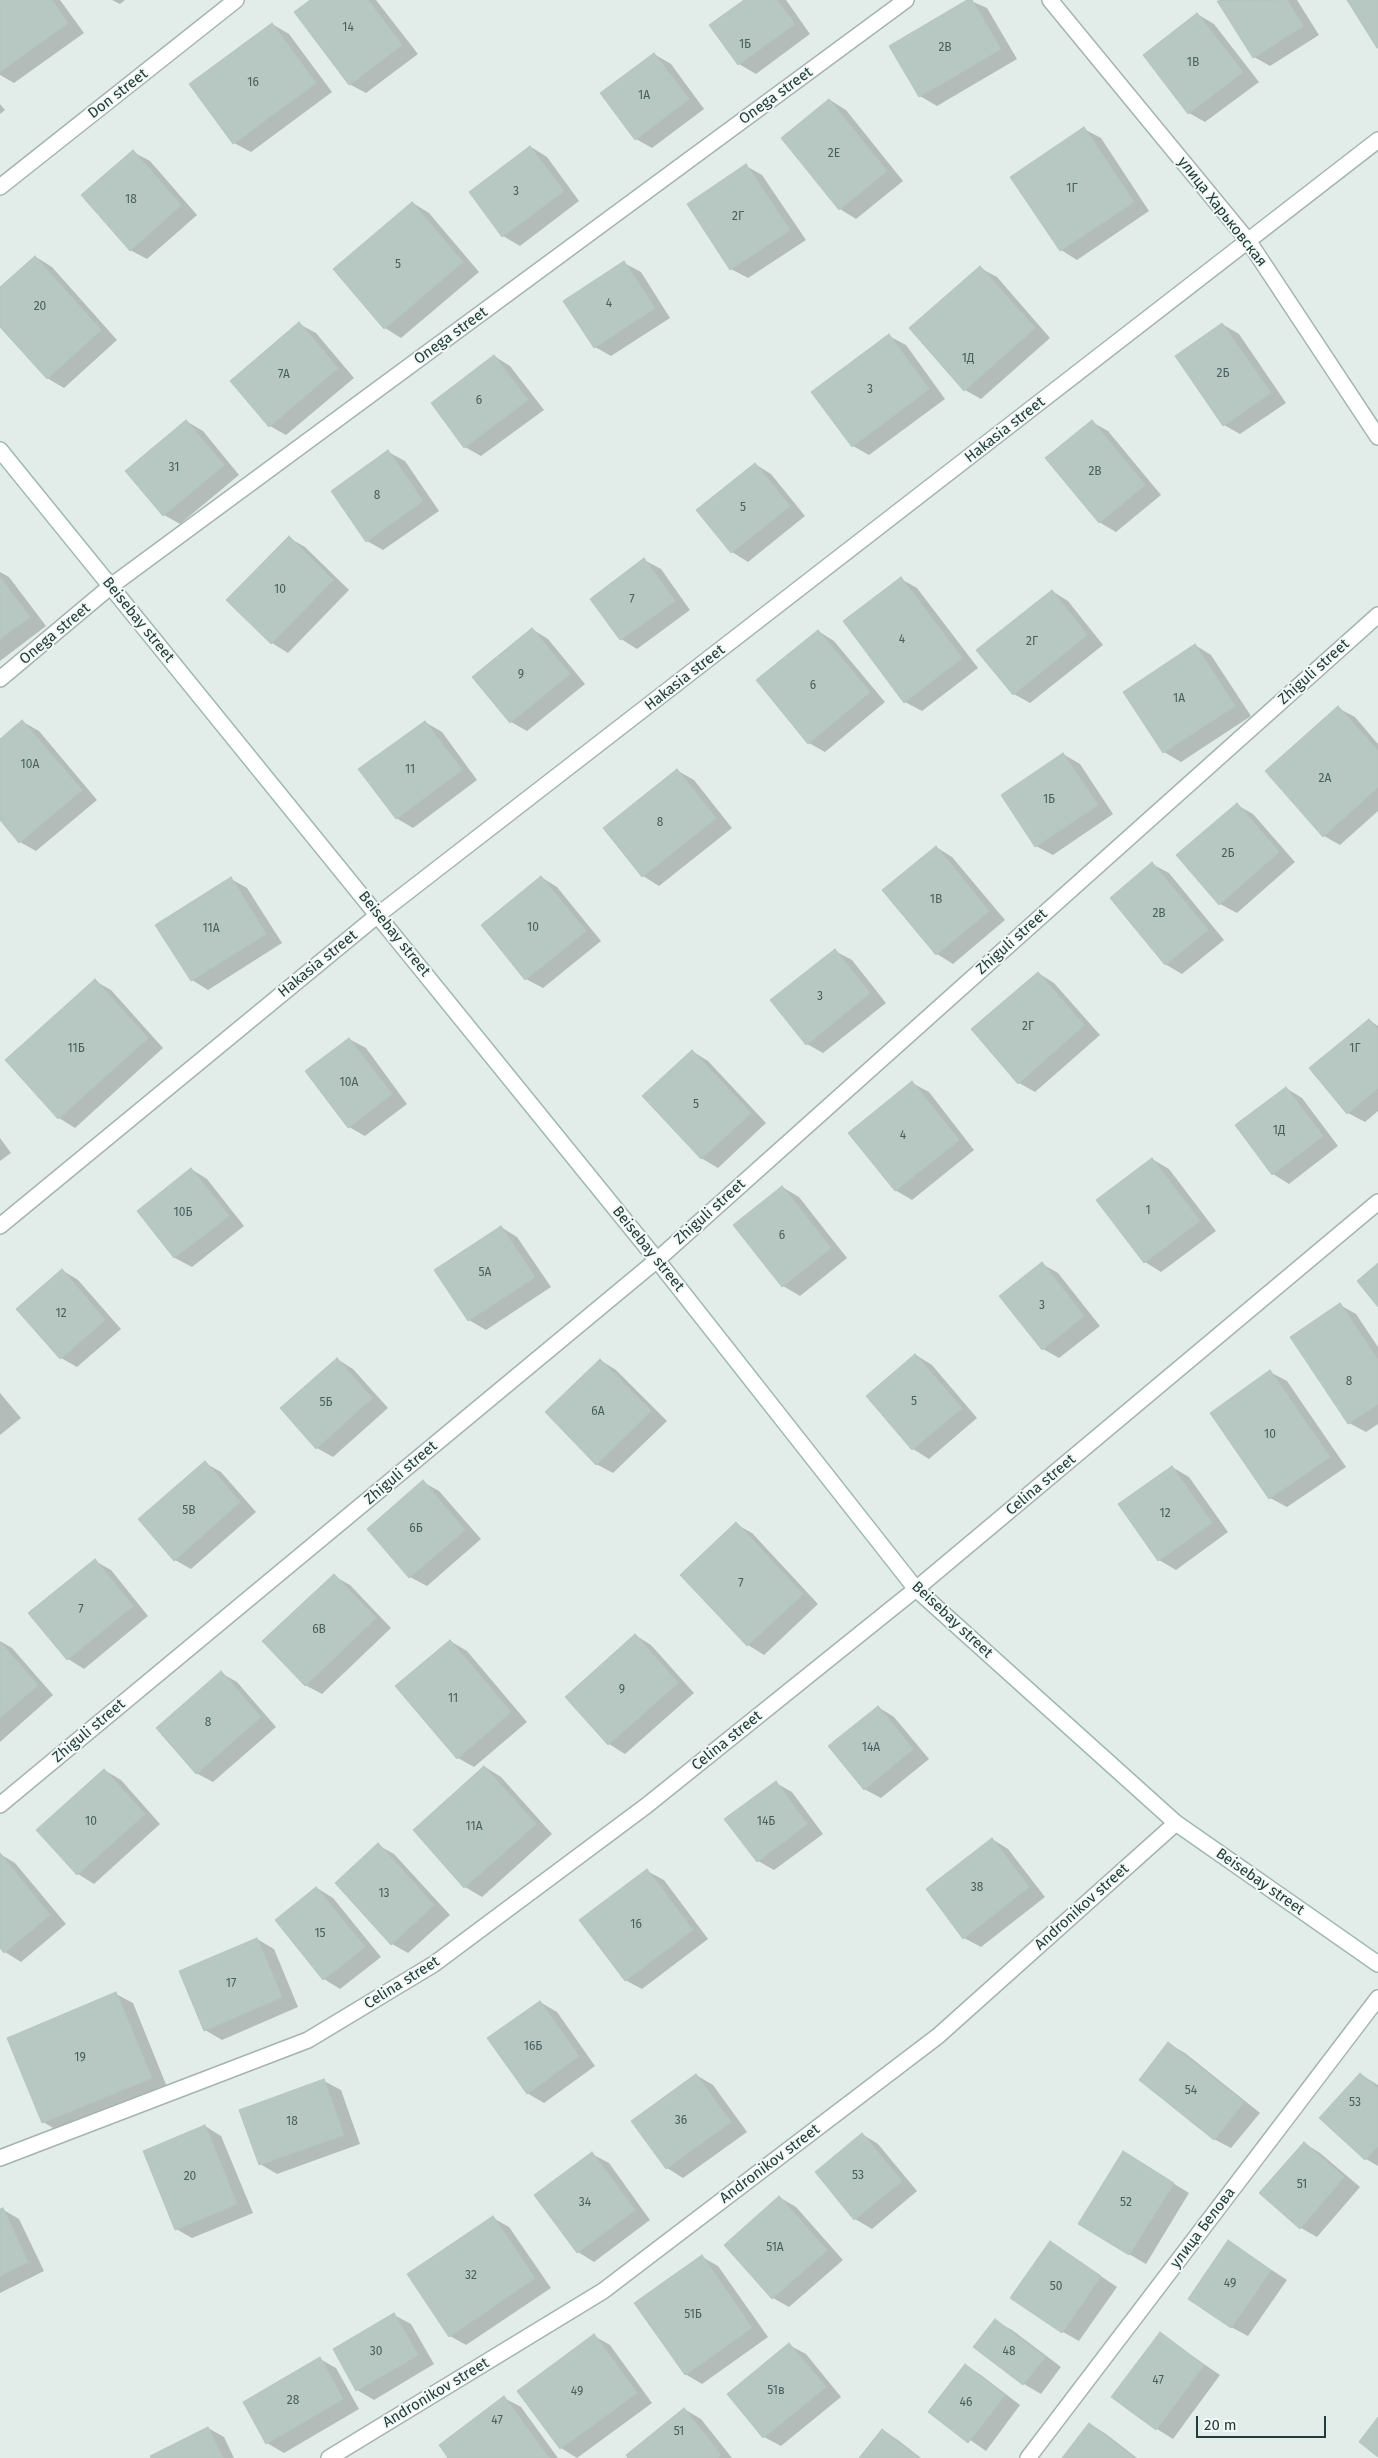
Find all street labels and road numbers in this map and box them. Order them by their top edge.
street label: Onega street [736,63,816,129]
street label: Don street [85,65,151,123]
street label: улица Харьковская [1173,153,1271,271]
street label: Onega street [411,303,491,369]
street label: Hakasia street [961,393,1049,467]
street label: Beisebay street [98,574,178,666]
street label: Onega street [16,599,94,669]
street label: Zhiguli street [1275,635,1353,709]
street label: Hakasia street [641,641,729,715]
street label: Beisebay street [354,888,434,980]
street label: Zhiguli street [973,905,1051,979]
street label: Hakasia street [275,927,361,1001]
street label: Zhiguli street [671,1175,749,1249]
street label: Beisebay street [608,1203,688,1295]
street label: Zhiguli street [361,1437,441,1509]
street label: Celina street [1003,1451,1079,1519]
street label: Beisebay street [908,1578,996,1662]
street label: Zhiguli street [49,1695,129,1767]
street label: Celina street [688,1707,766,1775]
street label: Beisebay street [1212,1845,1308,1919]
street label: Andronikov street [1031,1860,1133,1954]
street label: Celina street [361,1953,443,2013]
street label: Andronikov street [716,2121,824,2207]
street label: улица Белова [1167,2184,1239,2272]
street label: Andronikov street [380,2354,492,2432]

